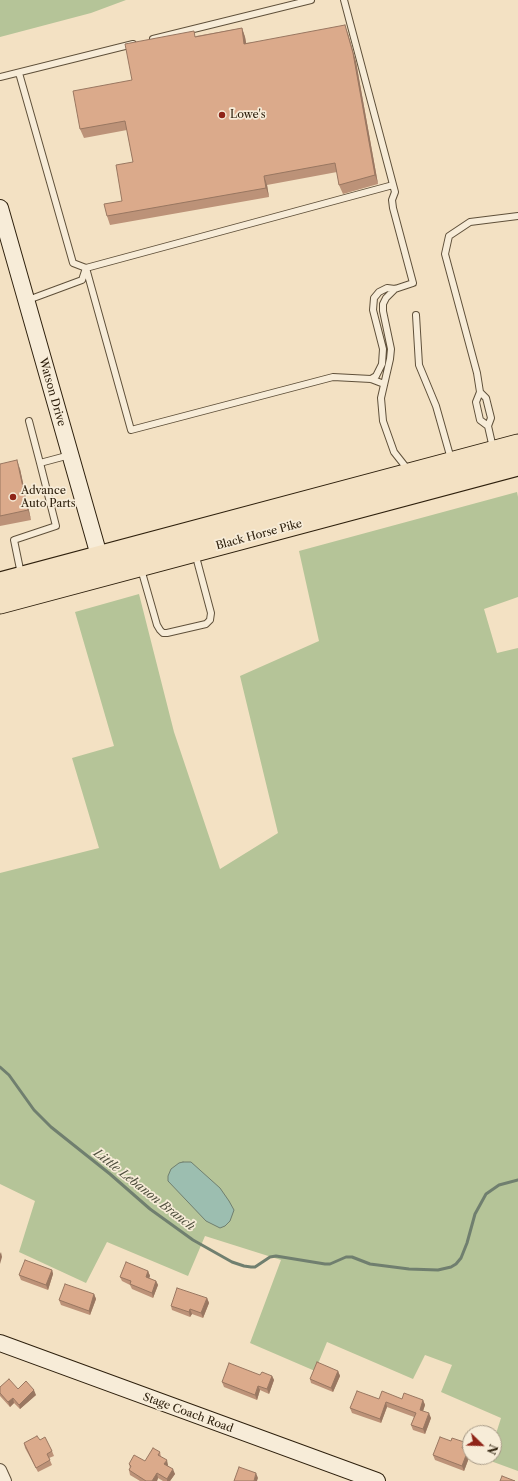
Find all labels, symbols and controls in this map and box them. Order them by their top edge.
place label: Lowe's [230,108,266,122]
marker: Lowe's [217,110,227,120]
street label: Watson Drive [36,356,68,428]
place label: Advance Auto Parts [21,484,76,510]
marker: Advance Auto Parts [8,492,18,502]
street label: Black Horse Pike [214,517,304,553]
water label: Little Lebanon Branch [91,1146,197,1234]
street label: Stage Coach Road [141,1391,235,1435]
north arrow [462,1425,502,1465]
text: N [484,1442,500,1456]

